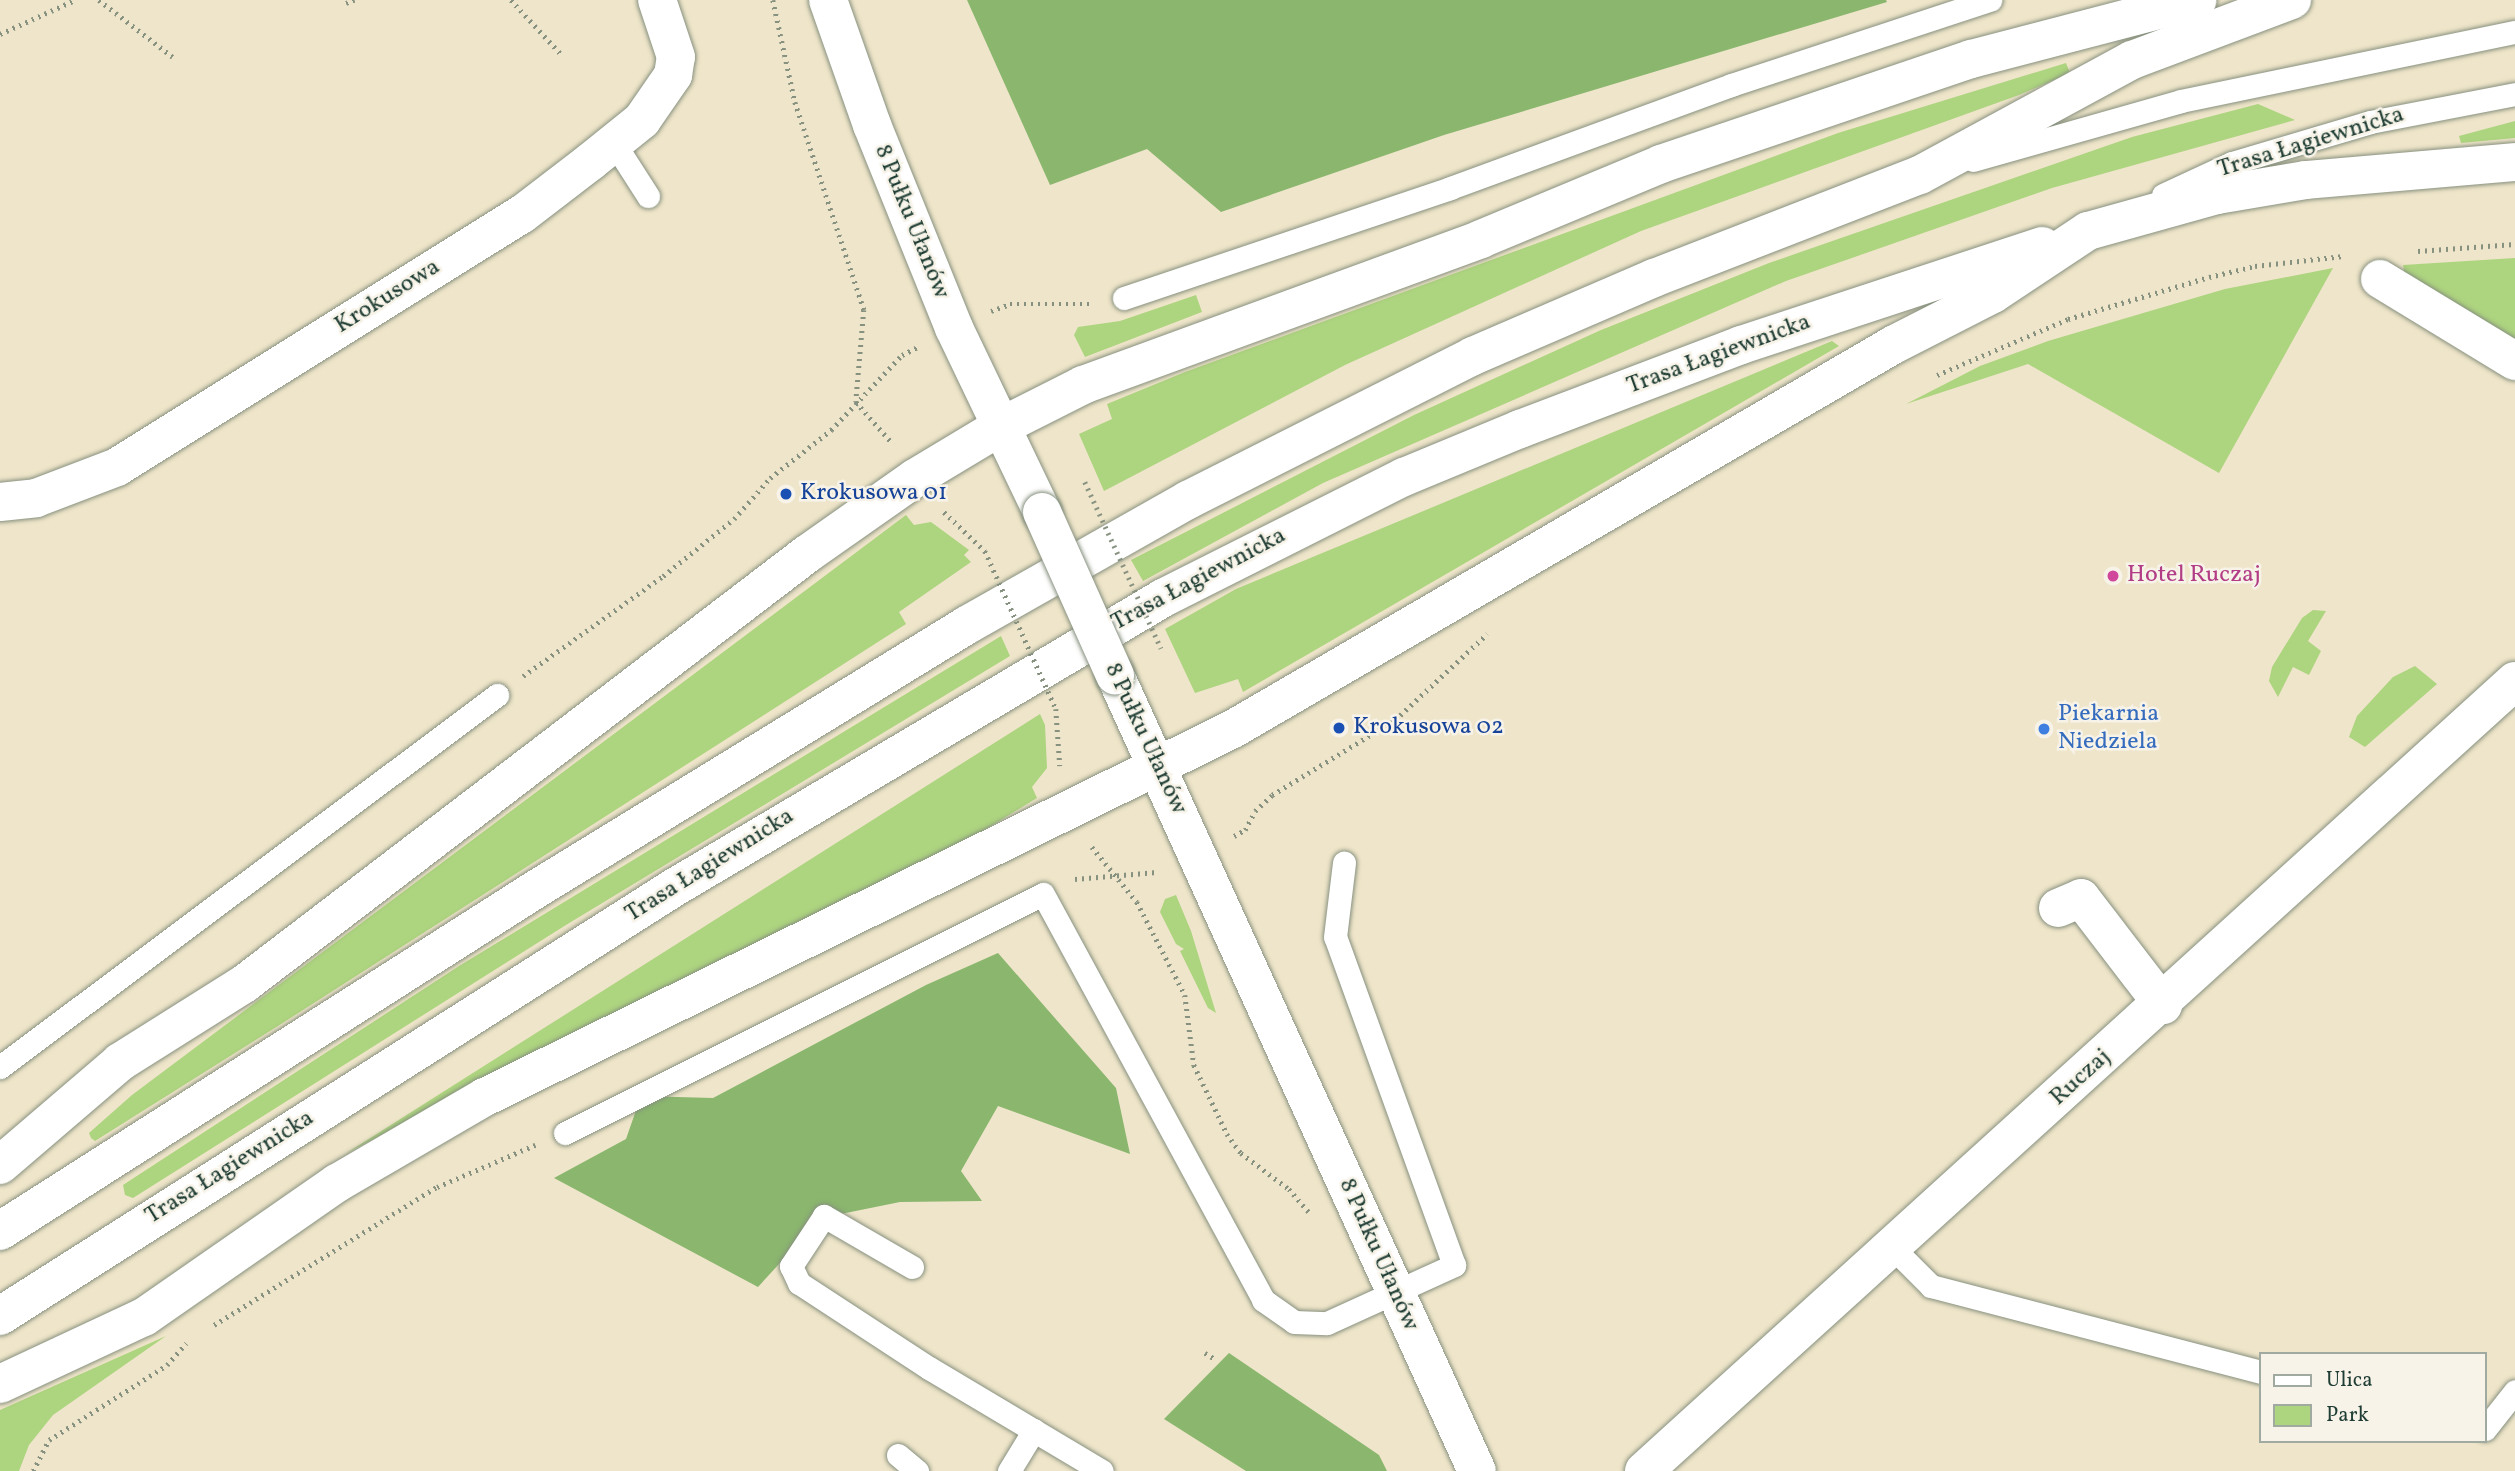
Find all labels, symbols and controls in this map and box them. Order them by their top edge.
street label: Trasa Łagiewnicka [2214,101,2408,185]
street label: 8 Pułku Ułanów [867,141,955,303]
street label: Krokusowa [330,253,446,341]
street label: Trasa Łagiewnicka [1623,308,1815,402]
place label: Krokusowa 01 [800,480,947,508]
marker: Krokusowa 01 [778,486,794,502]
street label: Trasa Łagiewnicka [1107,522,1291,638]
place label: Hotel Ruczaj [2127,562,2261,590]
marker: Hotel Ruczaj [2105,568,2121,584]
street label: 8 Pułku Ułanów [1097,659,1193,819]
place label: Piekarnia Niedziela [2058,701,2159,757]
place label: Krokusowa 02 [1353,714,1504,742]
marker: Krokusowa 02 [1331,720,1347,736]
marker: Piekarnia Niedziela [2036,721,2052,737]
street label: Trasa Łagiewnicka [620,803,800,929]
street label: Ruczaj [2045,1043,2117,1113]
street label: Trasa Łagiewnicka [140,1105,320,1231]
street label: 8 Pułku Ułanów [1332,1174,1424,1336]
legend [2260,1352,2487,1443]
text: Ulica [2326,1366,2373,1395]
text: Park [2326,1401,2369,1430]

